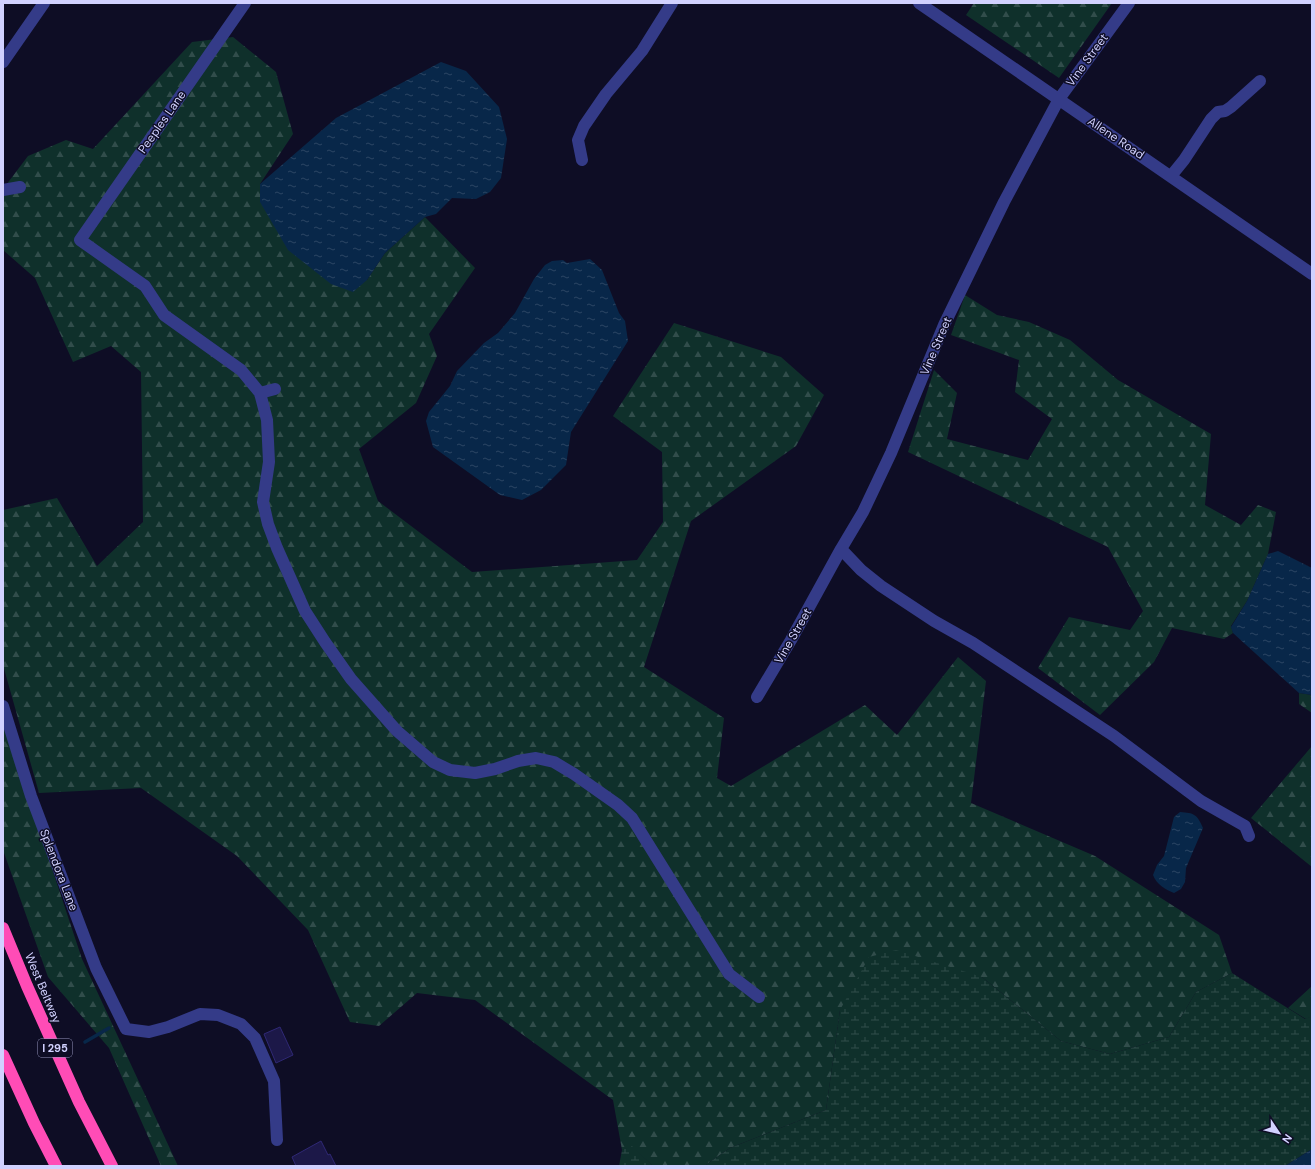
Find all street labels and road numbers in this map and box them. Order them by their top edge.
street label: Vine Street [1062,30,1112,90]
street label: Peeples Lane [135,87,190,157]
street label: Allene Road [1085,113,1147,163]
street label: Vine Street [917,314,956,378]
street label: Vine Street [771,605,816,667]
street label: Splendora Lane [36,827,82,913]
street label: West Beltway [21,950,65,1026]
road number: I 295 [38,1039,72,1057]

